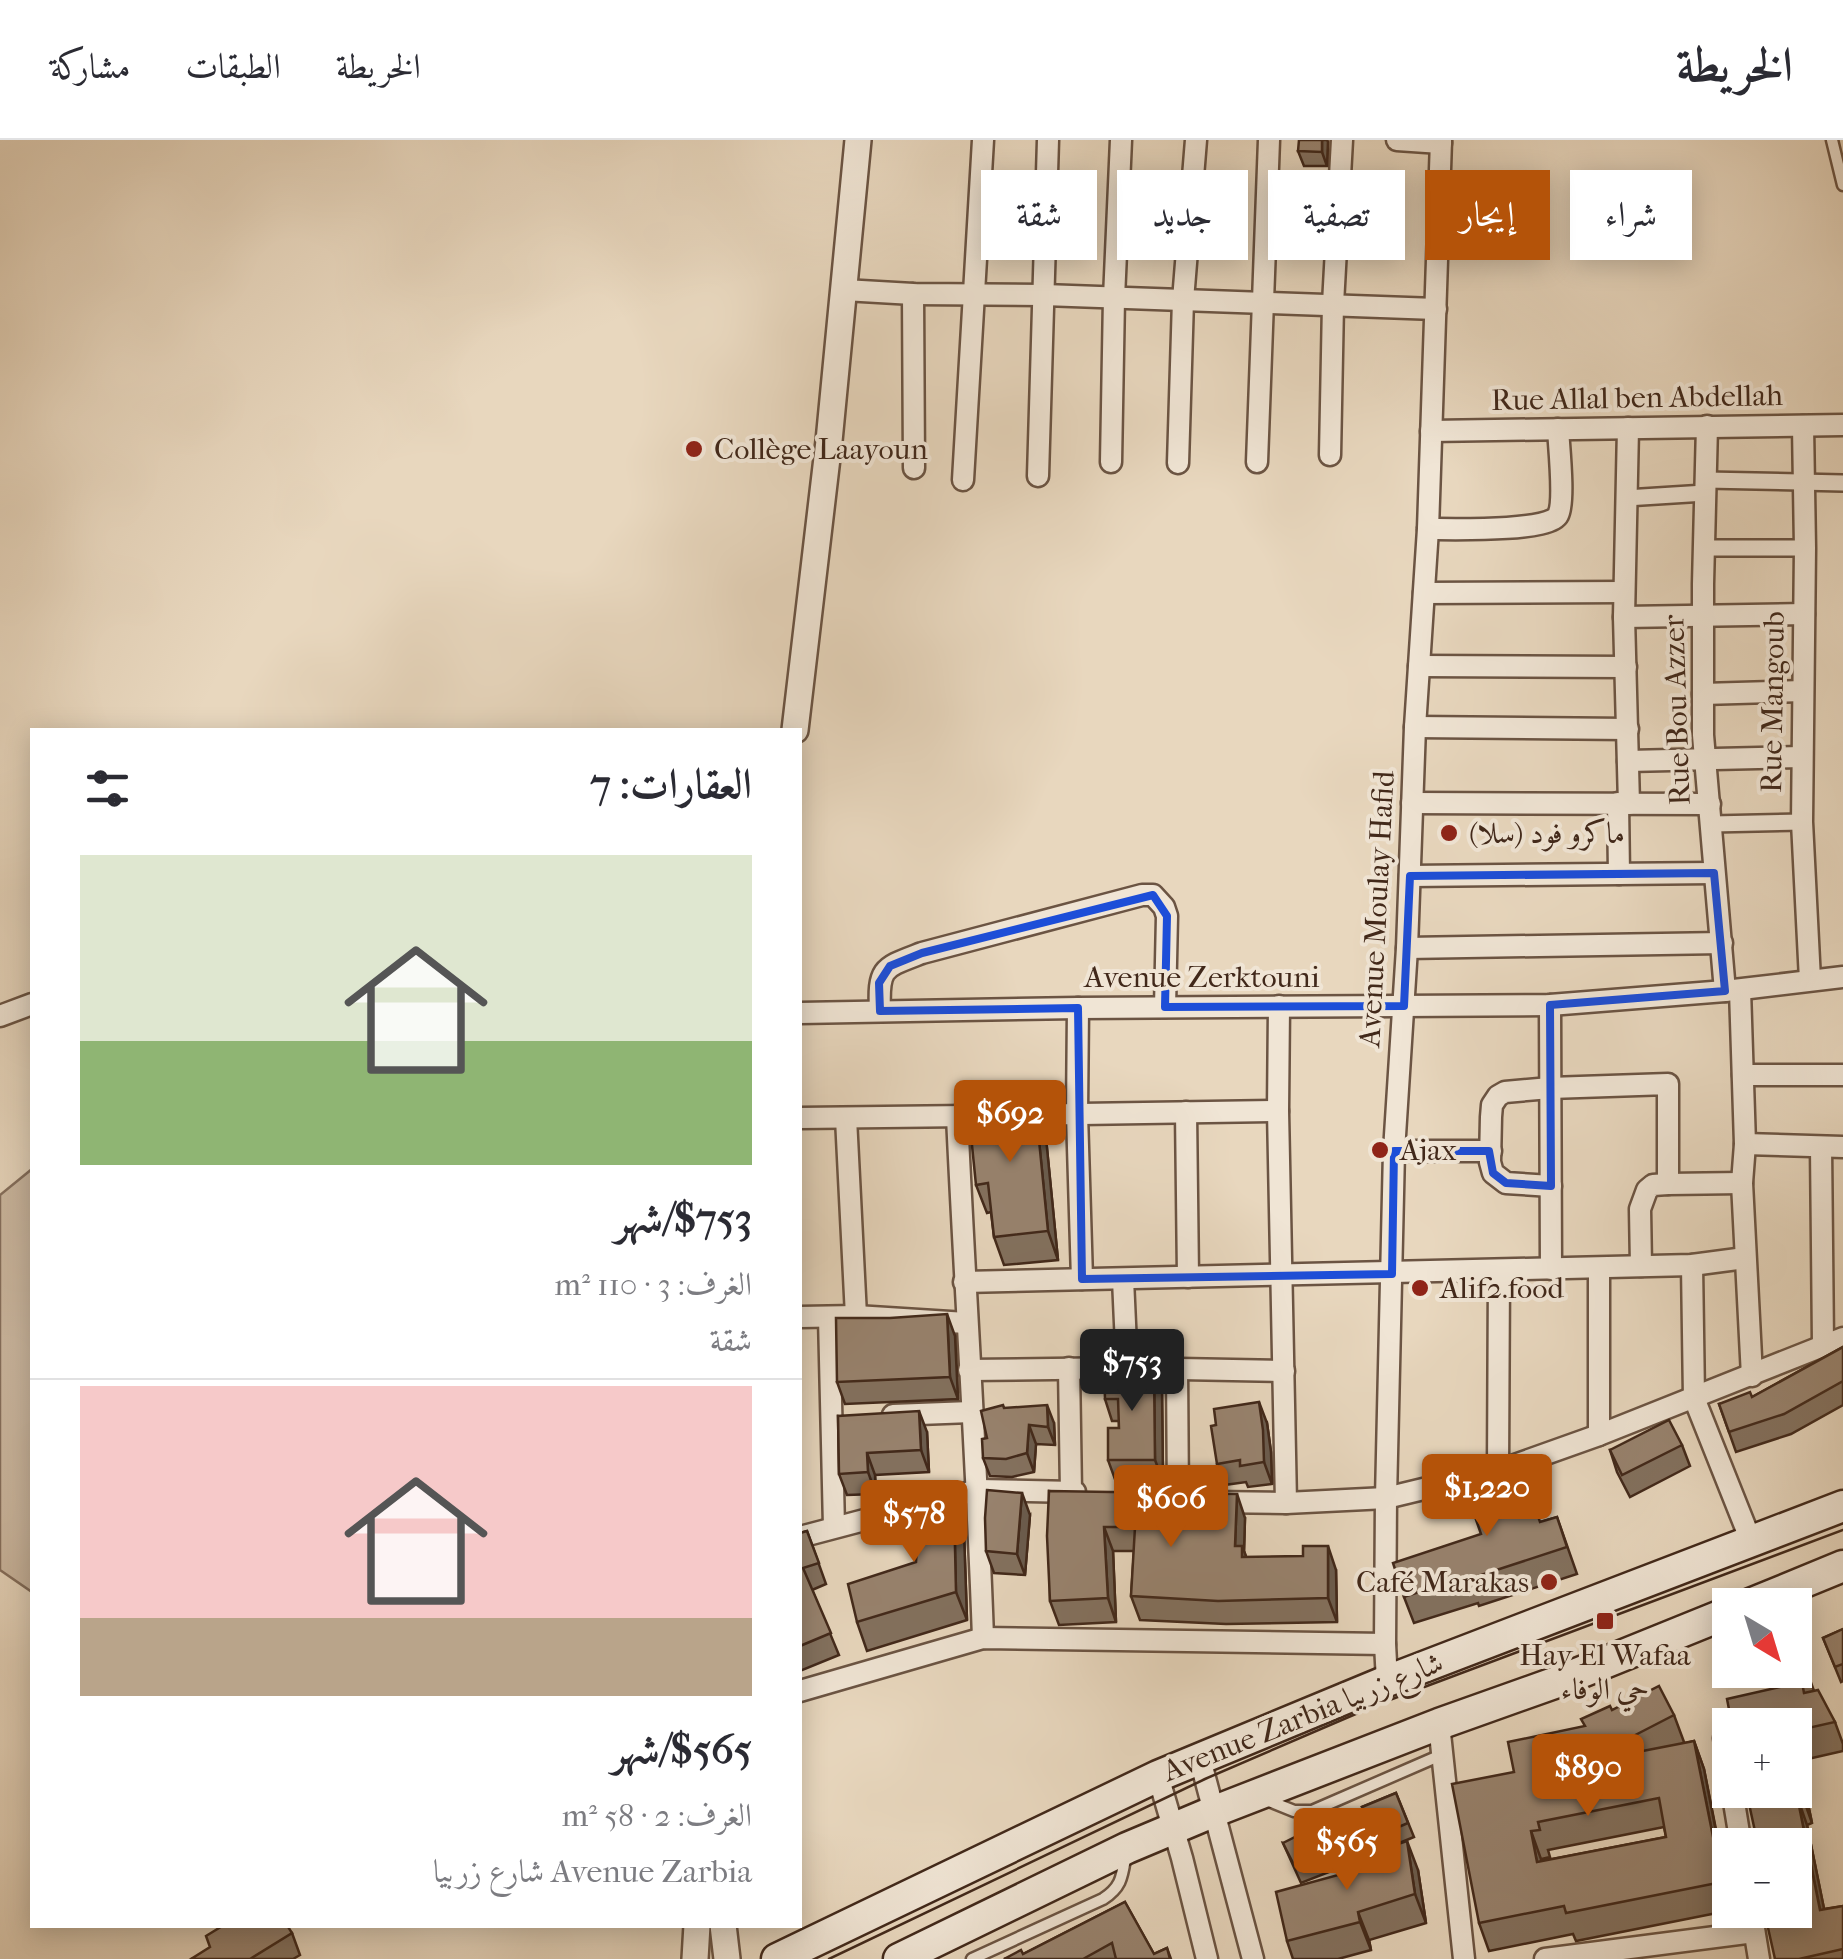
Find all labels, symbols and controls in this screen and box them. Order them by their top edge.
text: الخريطة [1676,37,1793,93]
text: مشاركة [50,46,131,87]
text: الطبقات [186,46,281,87]
text: الخريطة [336,46,421,87]
chip: شقة [981,170,1097,260]
chip: جديد [1117,170,1248,260]
chip: تصفية [1268,170,1405,260]
chip: إيجار [1425,170,1550,260]
chip: شراء [1570,170,1692,260]
street label: Rue Allal ben Abdellah [1491,378,1783,418]
place label: Collège Laayoun [714,432,928,467]
marker: Collège Laayoun [683,438,705,460]
street label: Rue Mangoub [1754,611,1792,793]
street label: Rue Bou Azzer [1656,614,1698,806]
text: العقارات: 7 [590,760,752,809]
icon: filters [80,761,135,816]
street label: Avenue Moulay Hafid [1352,769,1402,1049]
place label: ماكرو فود (سلا) [1469,816,1625,852]
marker: ماكرو فود (سلا) [1438,822,1460,844]
icon: home [326,920,506,1100]
street label: Avenue Zerktouni [1083,960,1320,995]
pin: $692 [951,1080,1069,1165]
text: $692 [976,1094,1044,1131]
place label: Ajax [1399,1133,1457,1168]
marker: Ajax [1369,1139,1391,1161]
text: $753/شهر [615,1194,752,1243]
text: الغرف: 3 · 110 m² [555,1266,752,1303]
place label: Alif2.food [1439,1271,1565,1306]
marker: Alif2.food [1409,1277,1431,1299]
text: شقة [710,1322,752,1359]
pin: $753 [1073,1329,1191,1414]
text: $753 [1102,1343,1162,1380]
icon: home [326,1451,506,1631]
pin: $1,220 [1406,1454,1568,1539]
pin: $606 [1112,1465,1230,1550]
text: $1,220 [1444,1468,1530,1505]
text: $606 [1136,1479,1206,1516]
pin: $578 [855,1480,973,1565]
text: $578 [883,1494,945,1531]
place label: Café Marakas [1356,1565,1529,1600]
marker: Café Marakas [1538,1571,1560,1593]
north arrow [1712,1588,1812,1688]
map controls [1712,1588,1812,1928]
marker: Hay El Wafaa حي الوفاء [1594,1610,1616,1632]
place label: Hay El Wafaa حي الوفاء [1519,1638,1692,1713]
street label: Avenue Zarbia شارع زربيا [1157,1645,1451,1796]
button: + [1712,1708,1812,1808]
text: $565/شهر [611,1725,752,1774]
pin: $890 [1529,1734,1647,1819]
text: $890 [1554,1748,1622,1785]
text: الغرف: 2 · 58 m² [562,1797,752,1834]
pin: $565 [1288,1808,1406,1893]
text: $565 [1316,1822,1378,1859]
button: − [1712,1828,1812,1928]
text: Avenue Zarbia شارع زربيا [433,1853,752,1890]

